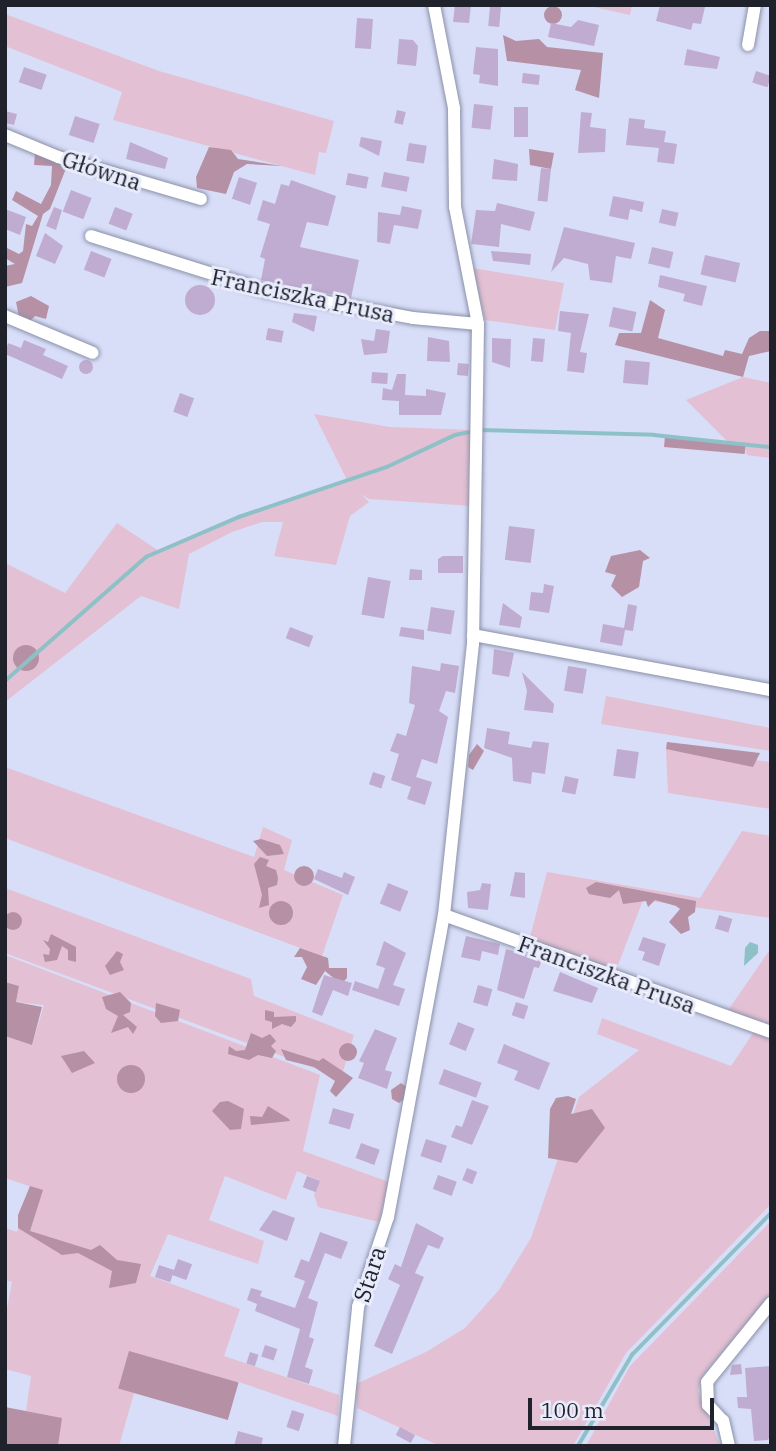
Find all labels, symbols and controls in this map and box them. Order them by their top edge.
street label: Główna [59,144,145,196]
street label: Franciszka Prusa [209,262,397,328]
street label: Franciszka Prusa [514,929,700,1019]
street label: Stara [347,1243,391,1305]
scale bar [531,1384,716,1428]
text: 100 m [541,1396,604,1424]

